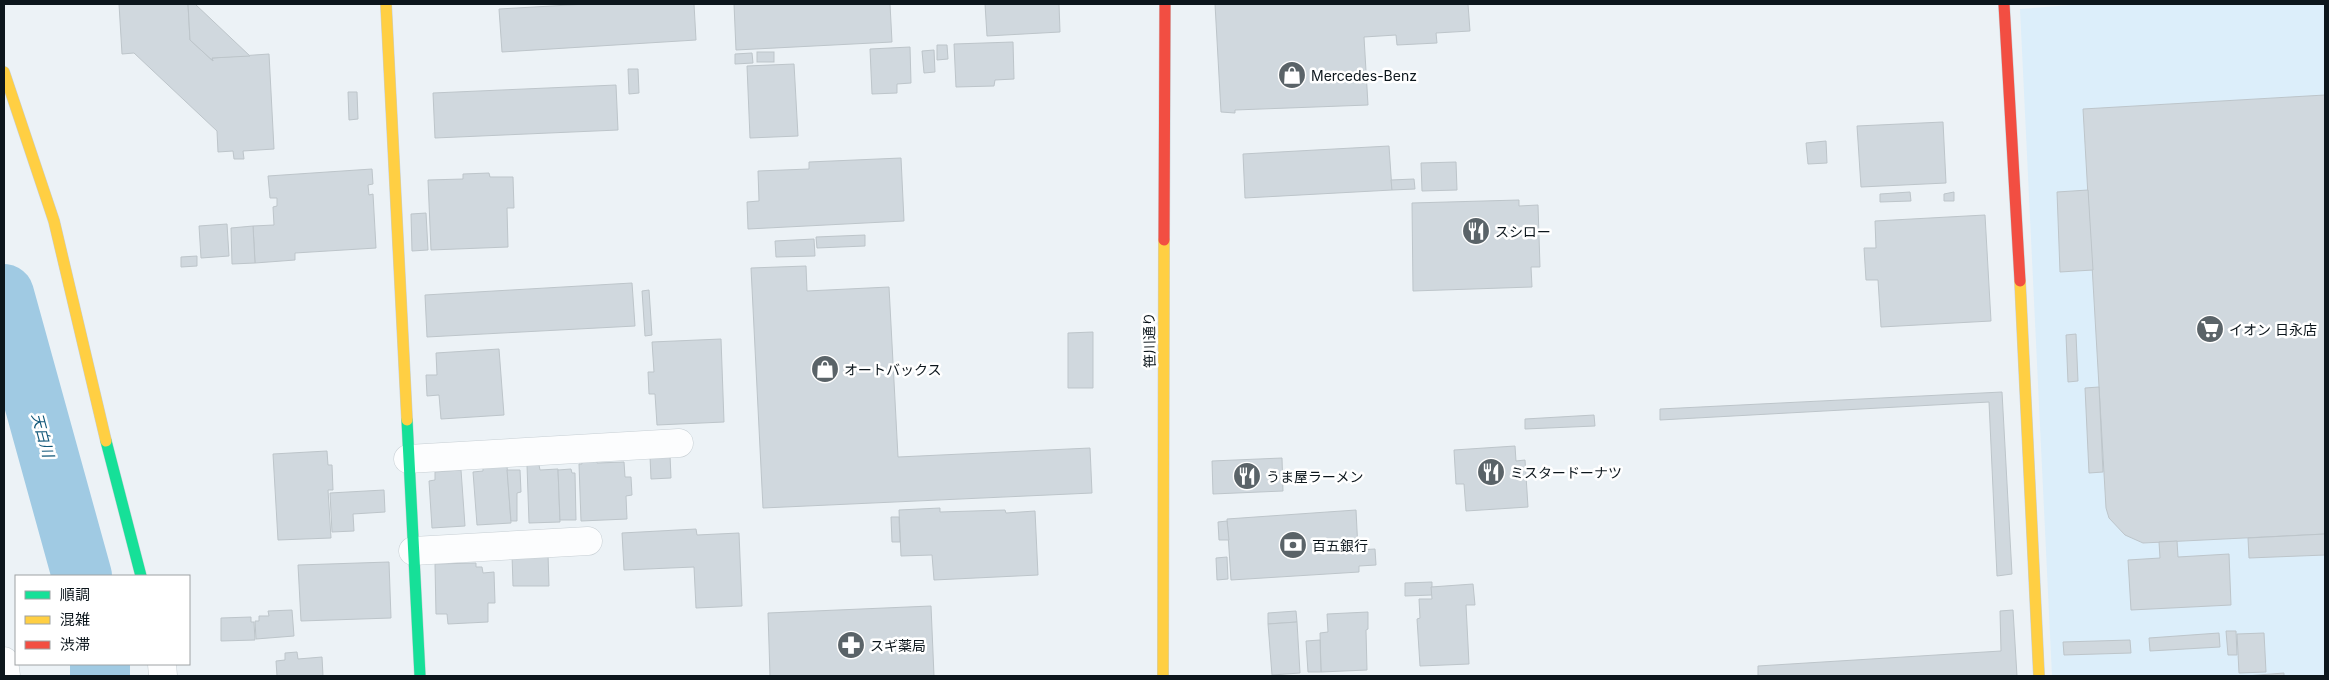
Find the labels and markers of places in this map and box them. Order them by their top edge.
shop icon: Mercedes-Benz [1277,60,1307,90]
place label: Mercedes-Benz [1311,67,1417,84]
restaurant icon: スシロー [1461,216,1491,246]
place label: スシロー [1495,223,1551,240]
supermarket icon: イオン 日永店 [2195,314,2225,344]
place label: イオン 日永店 [2229,321,2317,338]
shop icon: オートバックス [810,354,840,384]
place label: オートバックス [844,361,942,378]
restaurant icon: ミスタードーナツ [1476,457,1506,487]
restaurant icon: うま屋ラーメン [1232,461,1262,491]
place label: ミスタードーナツ [1510,464,1622,481]
place label: うま屋ラーメン [1266,468,1363,485]
bank icon: 百五銀行 [1278,530,1308,560]
place label: 百五銀行 [1312,537,1368,554]
pharmacy icon: スギ薬局 [836,630,866,660]
place label: スギ薬局 [870,637,926,654]

